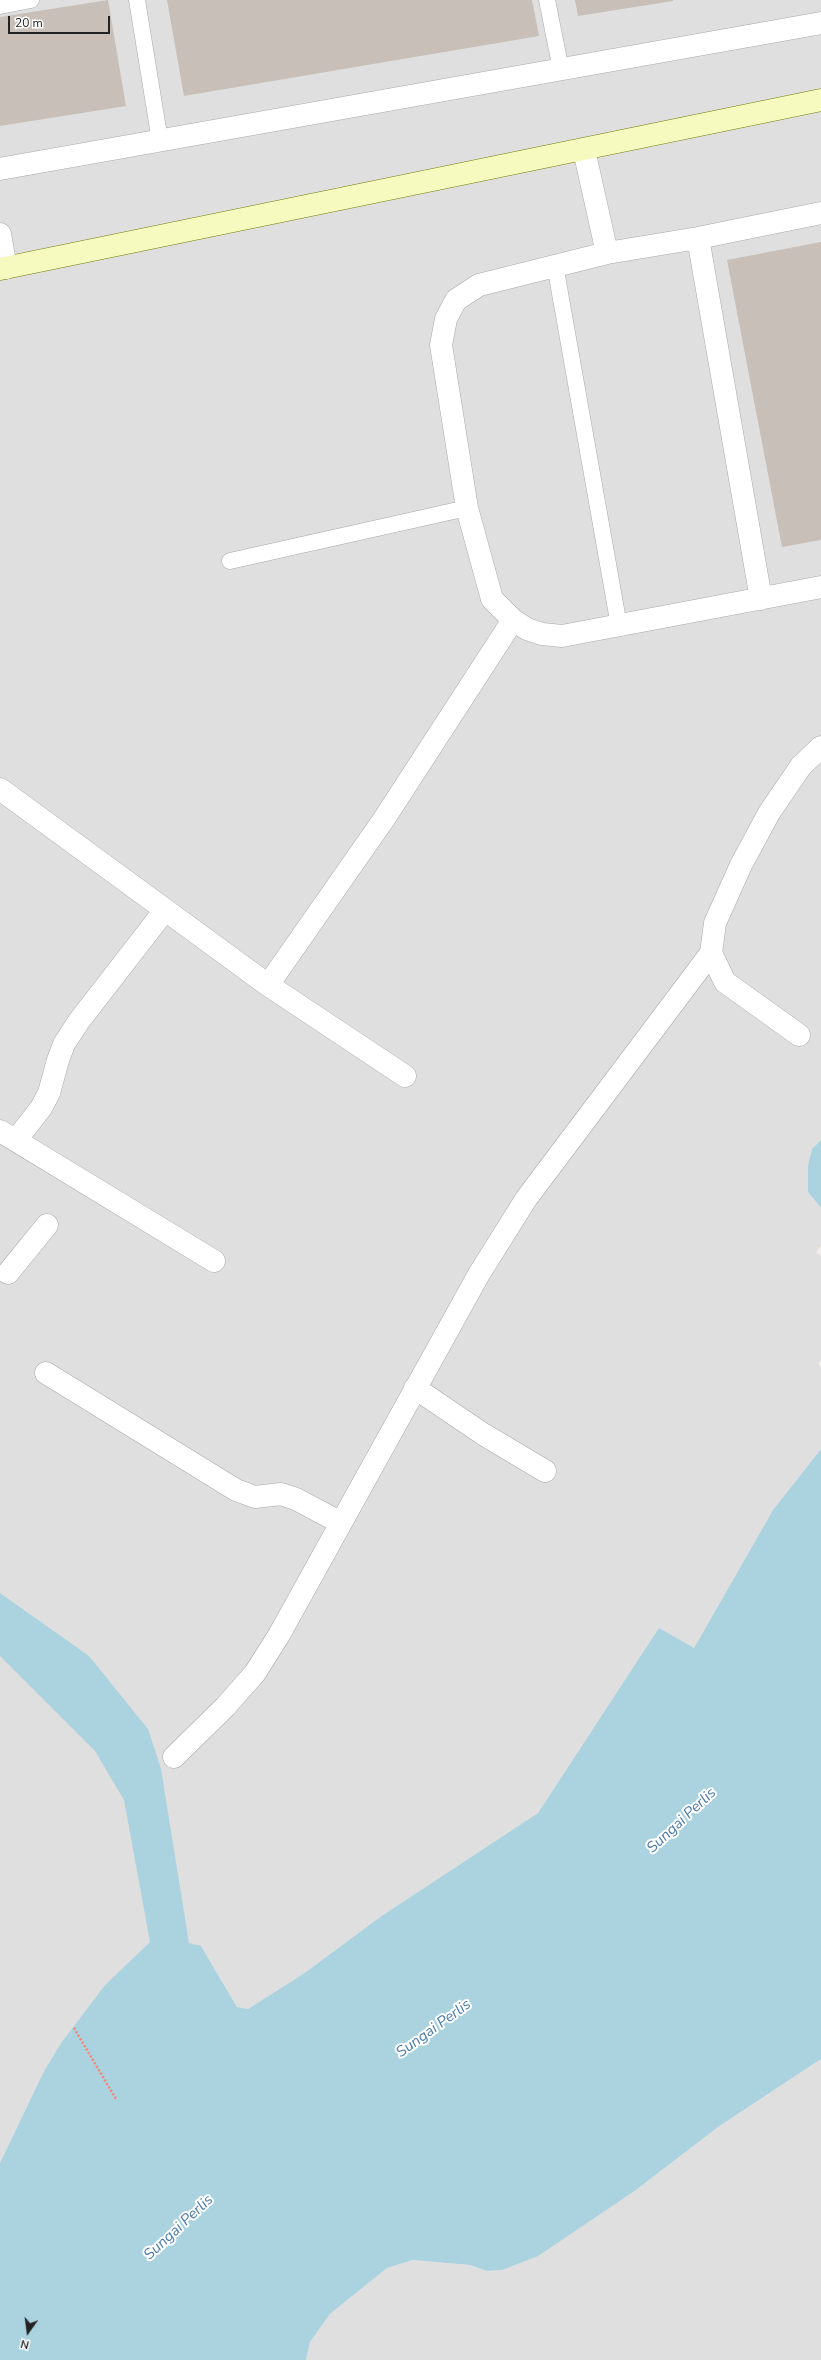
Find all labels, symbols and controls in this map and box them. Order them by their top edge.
scale bar [10,8,112,34]
text: 20 m [15,15,43,31]
water label: Sungai Perlis [644,1784,720,1858]
water label: Sungai Perlis [393,1996,475,2062]
water label: Sungai Perlis [141,2191,217,2265]
north arrow [8,2312,48,2352]
text: N [19,2336,31,2352]

